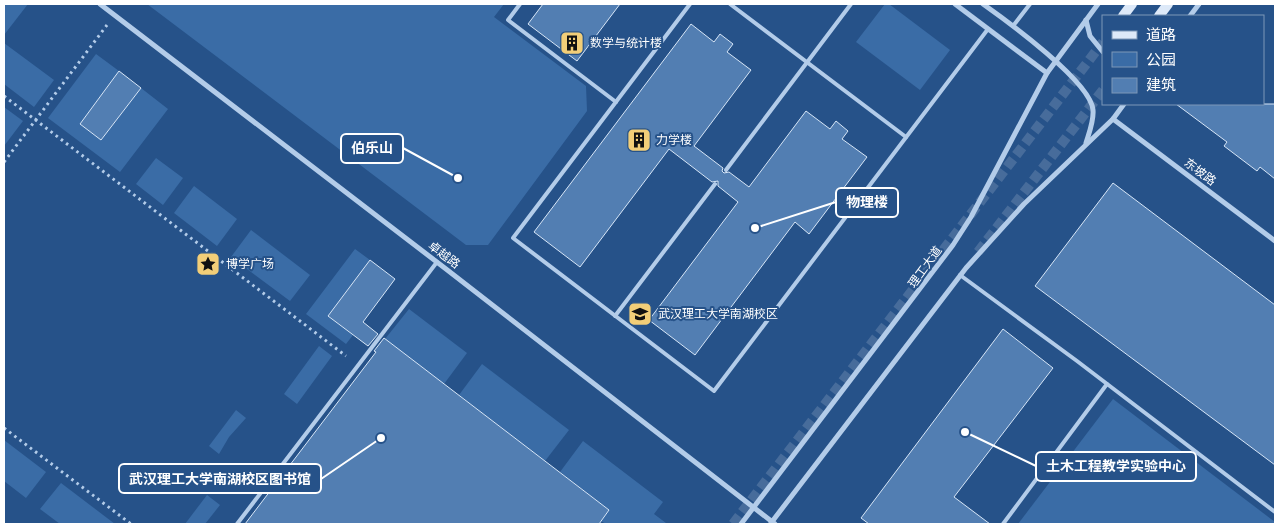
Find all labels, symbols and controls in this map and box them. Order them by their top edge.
legend [1102,15,1264,105]
text: 道路 [1146,24,1176,45]
building icon: 数学与统计楼 [559,30,585,56]
place label: 数学与统计楼 [590,34,662,51]
text: 公园 [1146,49,1176,70]
text: 建筑 [1146,74,1176,95]
building icon: 力学楼 [626,127,652,153]
place label: 力学楼 [656,131,692,148]
callout: 伯乐山 [341,134,403,163]
text: 伯乐山 [351,138,393,157]
street label: 东坡路 [1181,154,1220,189]
callout: 物理楼 [836,188,898,217]
text: 物理楼 [846,192,888,211]
street label: 卓越路 [425,237,464,272]
street label: 理工大道 [904,242,946,291]
place icon: 博学广场 [195,251,221,277]
place label: 博学广场 [226,255,274,272]
school or university icon: 武汉理工大学南湖校区 [627,301,653,327]
place label: 武汉理工大学南湖校区 [658,305,778,322]
callout: 土木工程教学实验中心 [1036,452,1196,481]
text: 土木工程教学实验中心 [1046,456,1186,475]
callout: 武汉理工大学南湖校区图书馆 [119,464,321,493]
text: 武汉理工大学南湖校区图书馆 [129,469,311,488]

